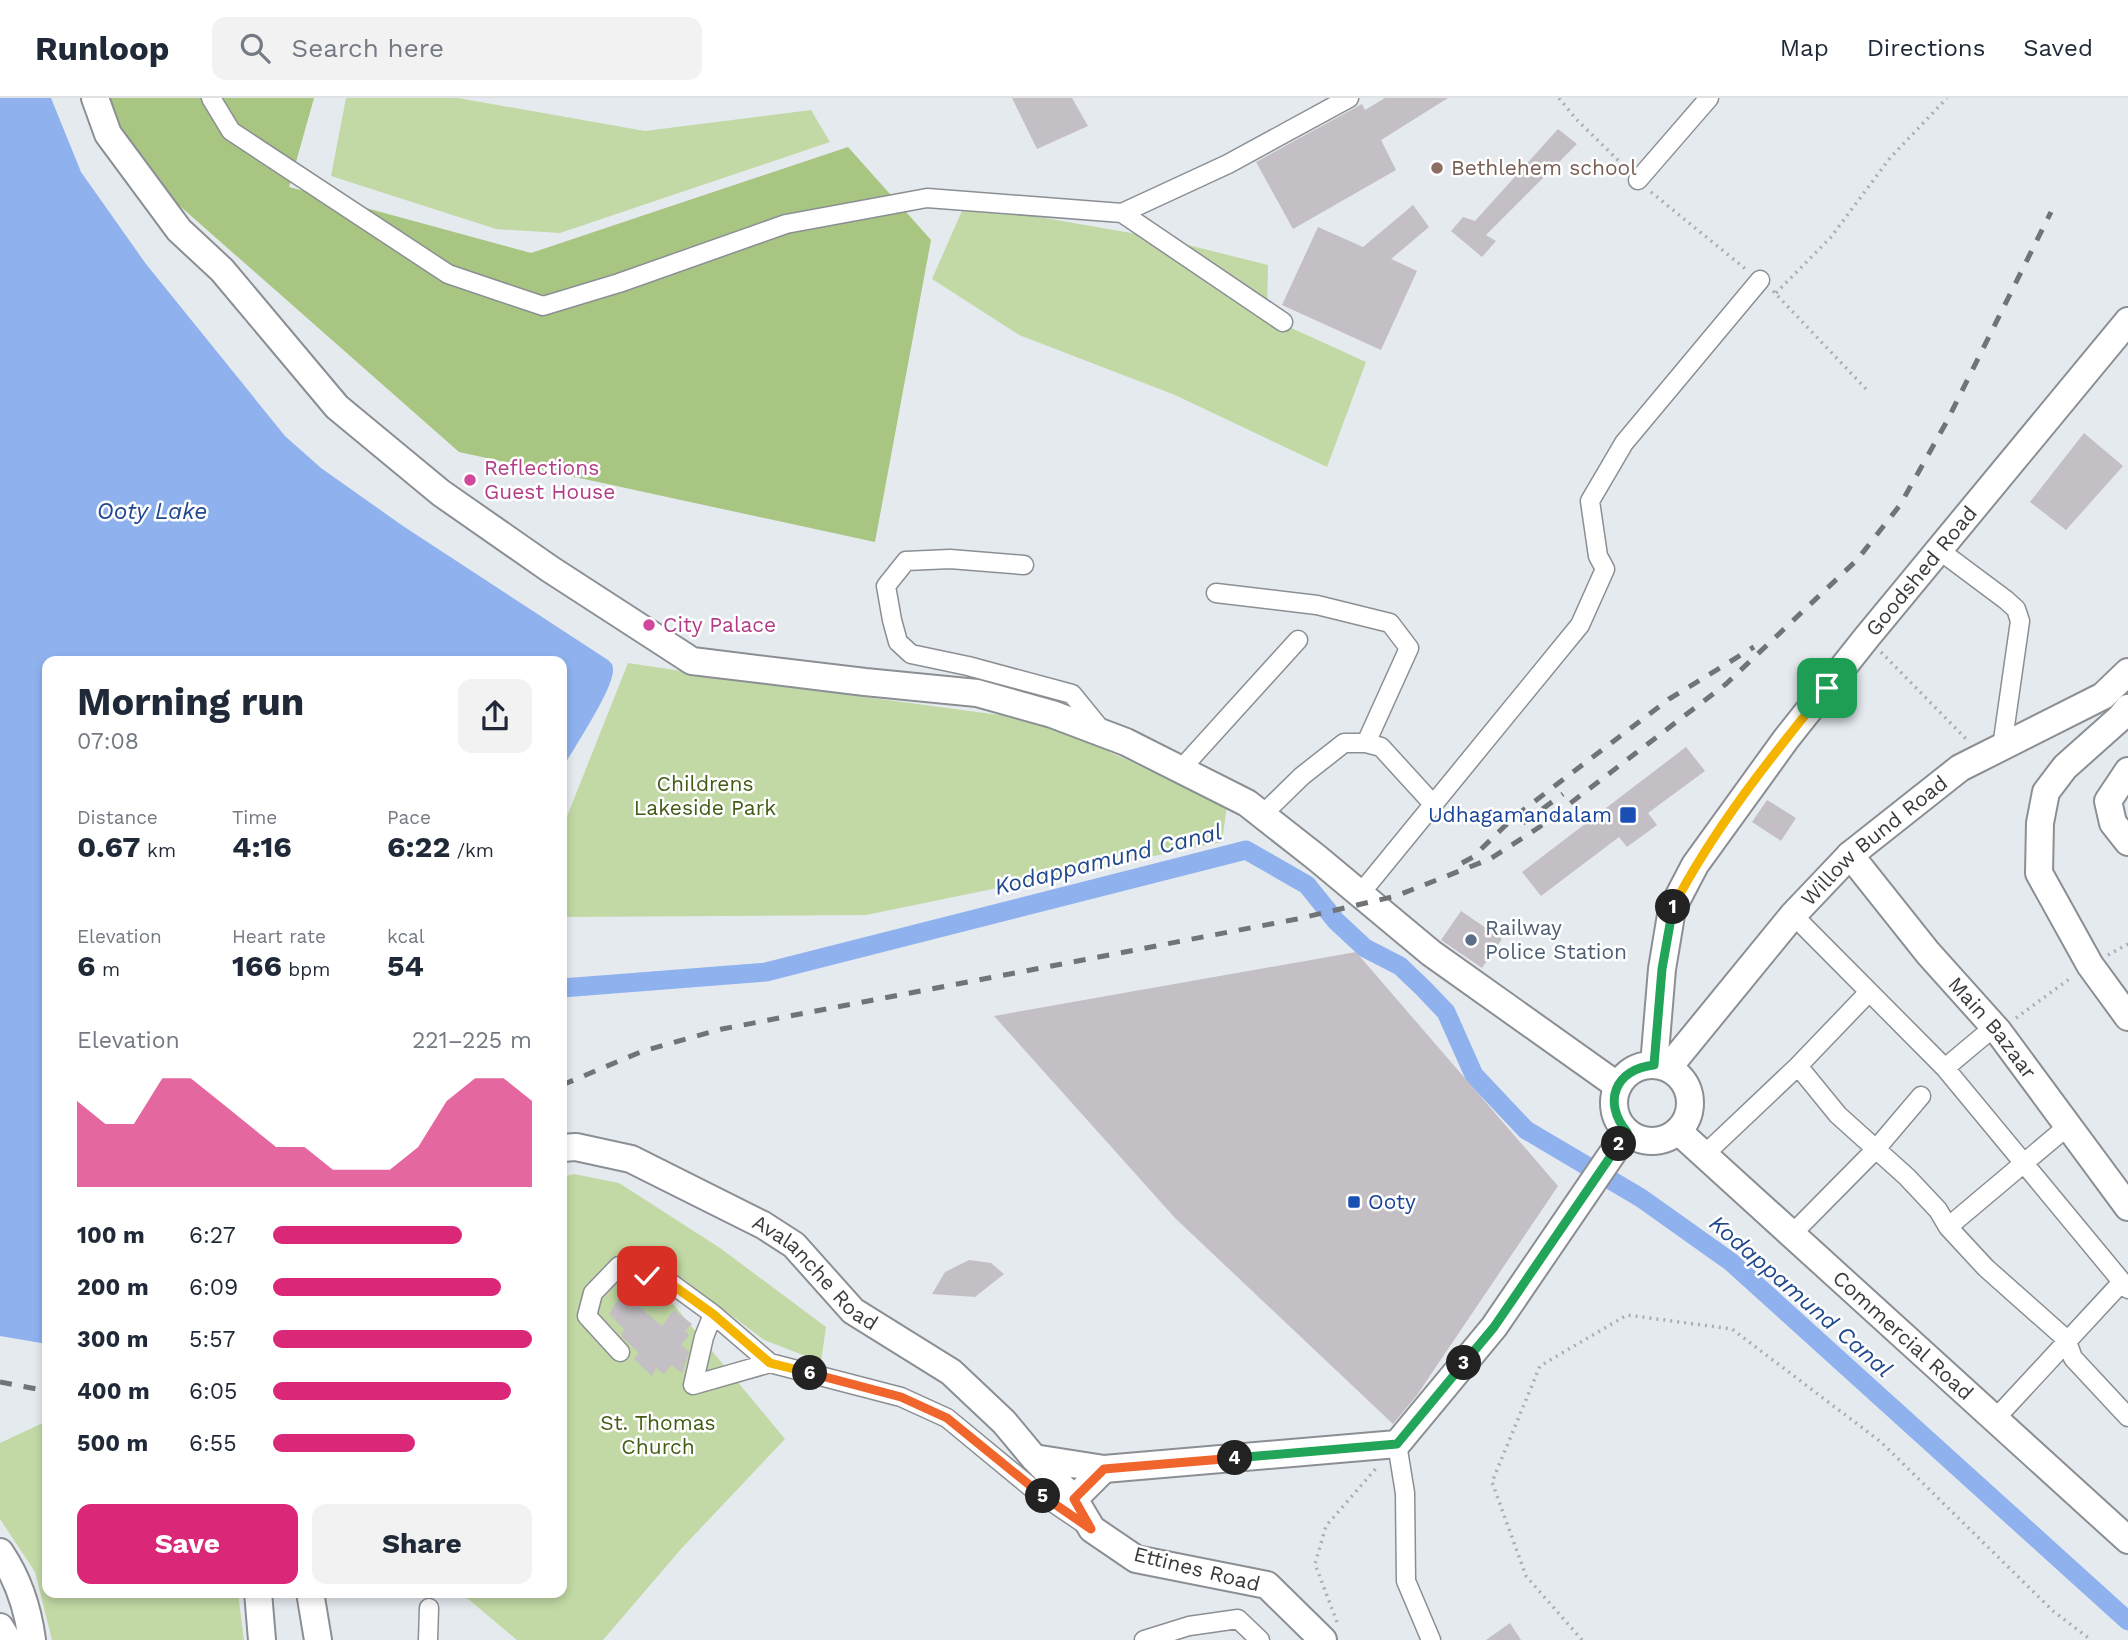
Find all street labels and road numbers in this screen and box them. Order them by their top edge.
street label: Goodshed Road [1860,501,1982,641]
street label: Willow Bund Road [1795,770,1952,911]
street label: Main Bazaar [1943,971,2042,1084]
street label: Avalanche Road [749,1209,883,1335]
street label: Commercial Road [1828,1265,1979,1405]
street label: Ettines Road [1131,1541,1263,1596]

